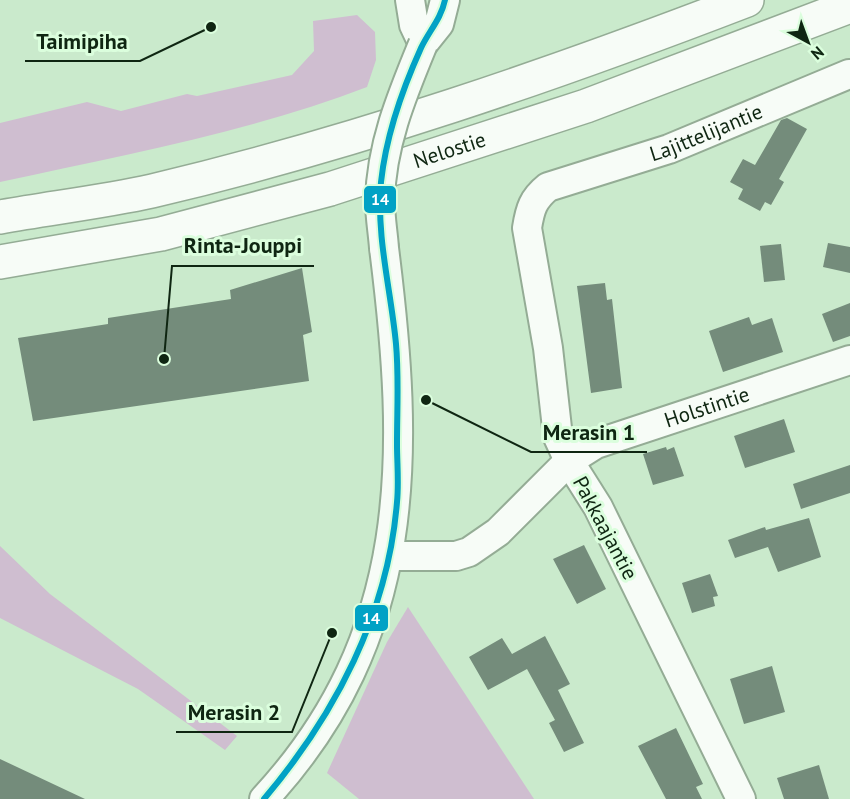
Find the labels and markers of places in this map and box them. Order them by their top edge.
callout: Taimipiha [25,21,140,61]
callout: Rinta-Jouppi [172,226,314,266]
callout: Merasin 1 [531,412,647,452]
callout: Merasin 2 [176,692,292,732]

